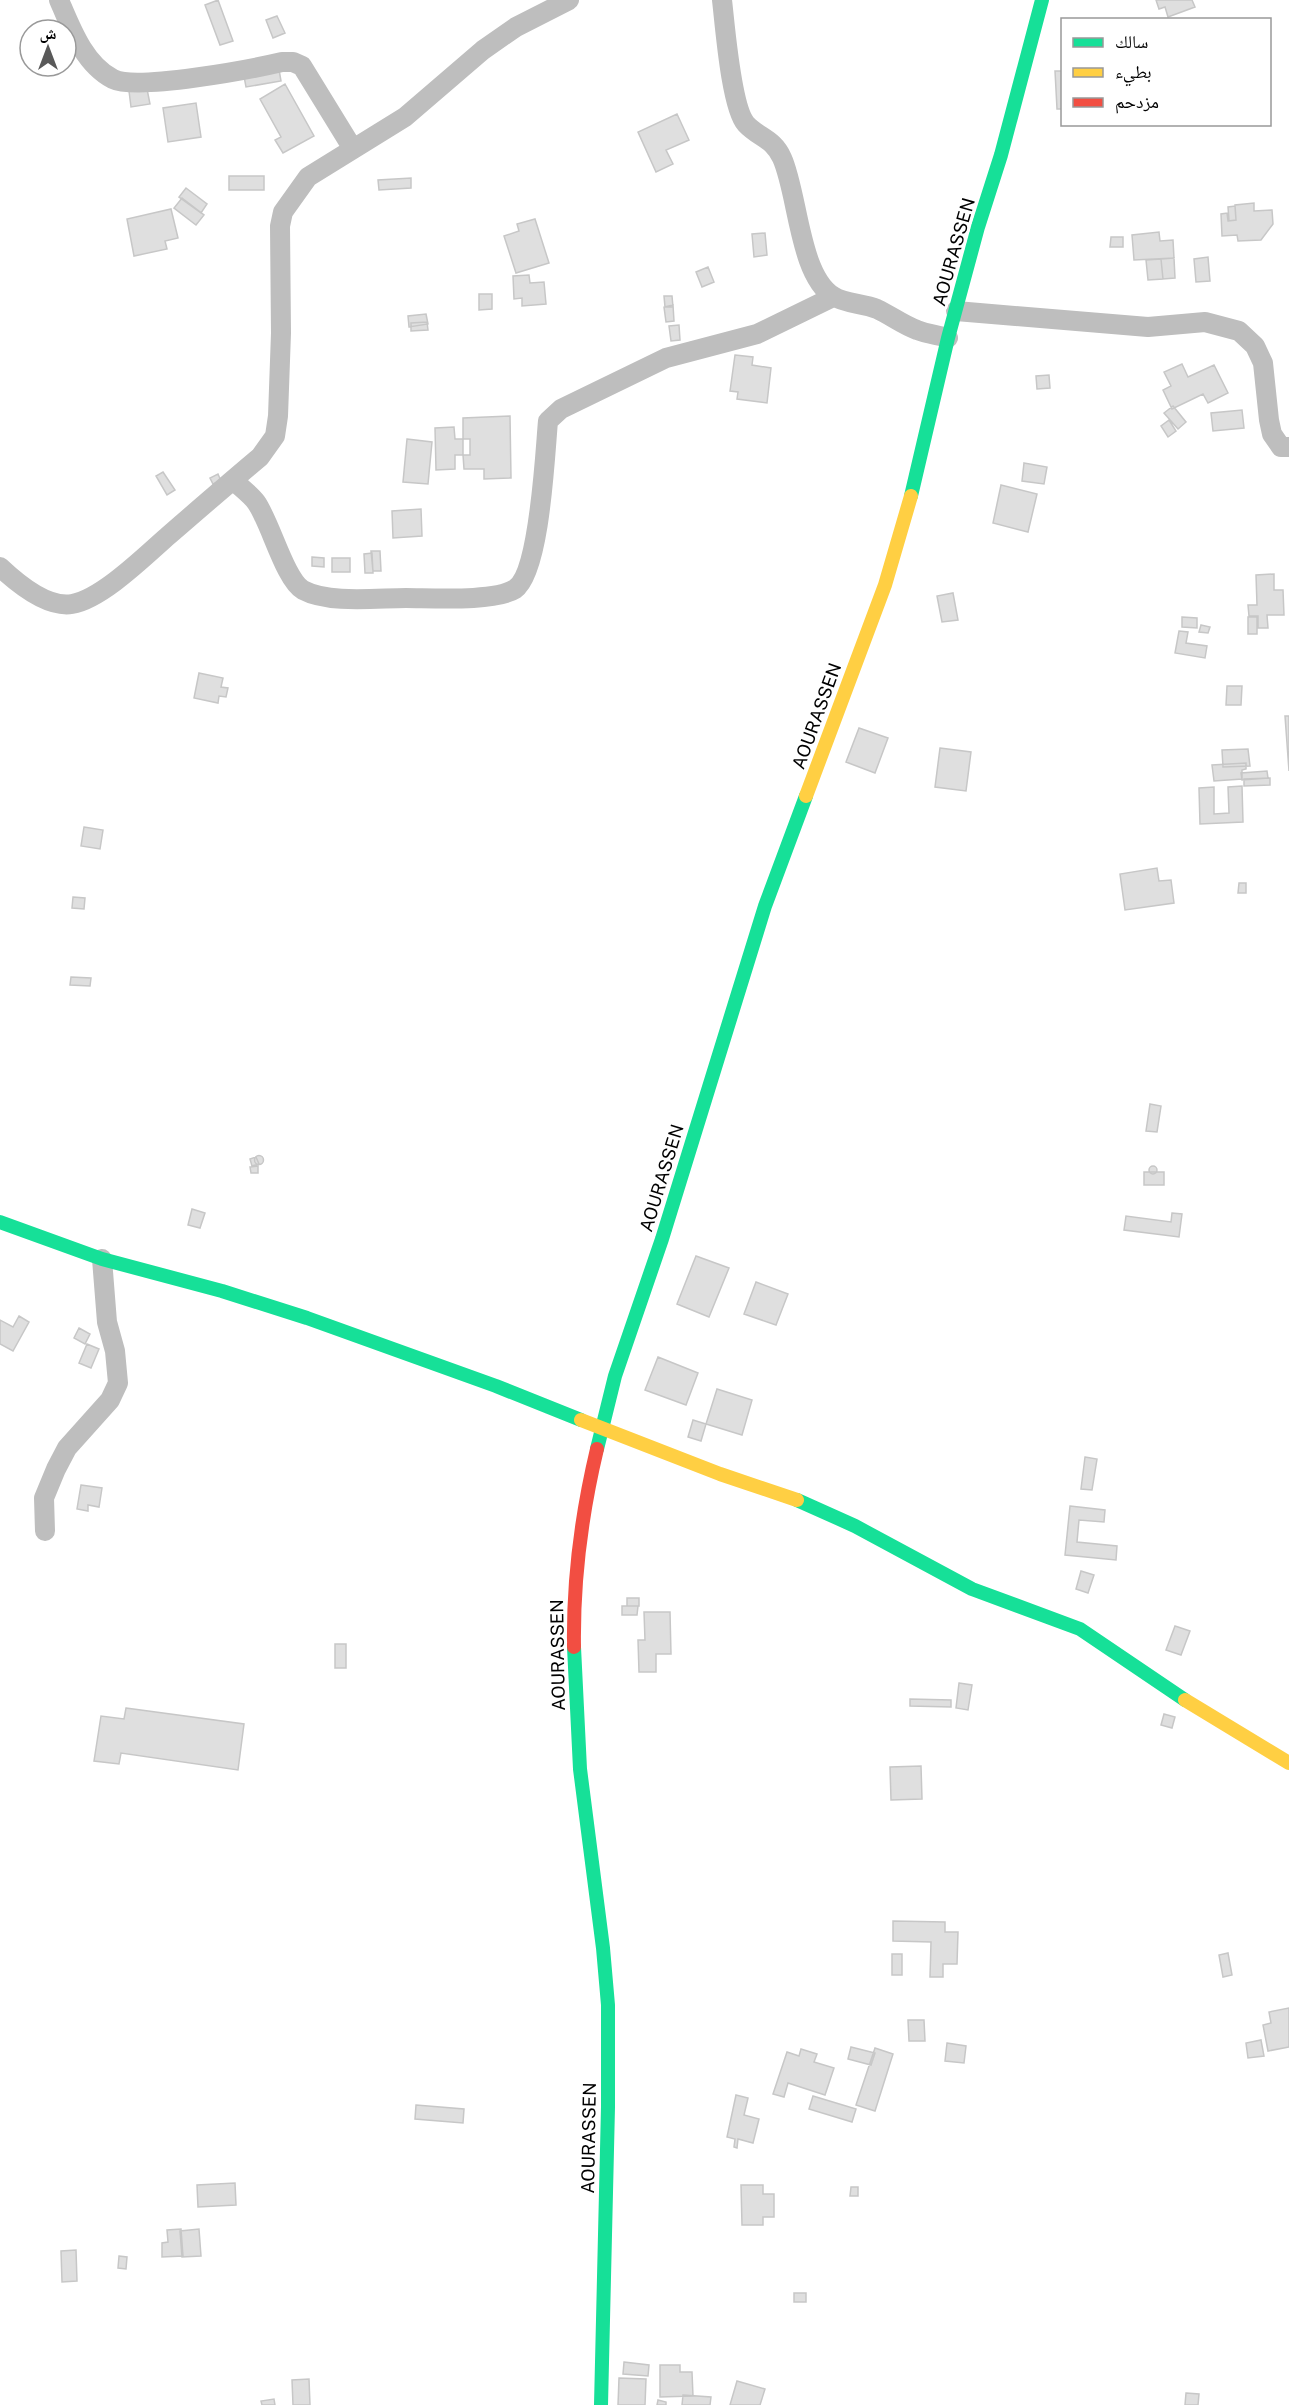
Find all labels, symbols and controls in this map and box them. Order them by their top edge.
north arrow [18,18,78,78]
legend [1061,18,1271,126]
text: ش [40,24,57,43]
text: سالك [1115,31,1148,52]
text: بطيء [1115,61,1152,87]
text: مزدحم [1115,91,1159,114]
street label: AOURASSEN [928,195,979,308]
street label: AOURASSEN [788,660,845,772]
street label: AOURASSEN [635,1121,688,1234]
street label: AOURASSEN [546,1599,569,1711]
street label: AOURASSEN [577,2082,600,2194]

